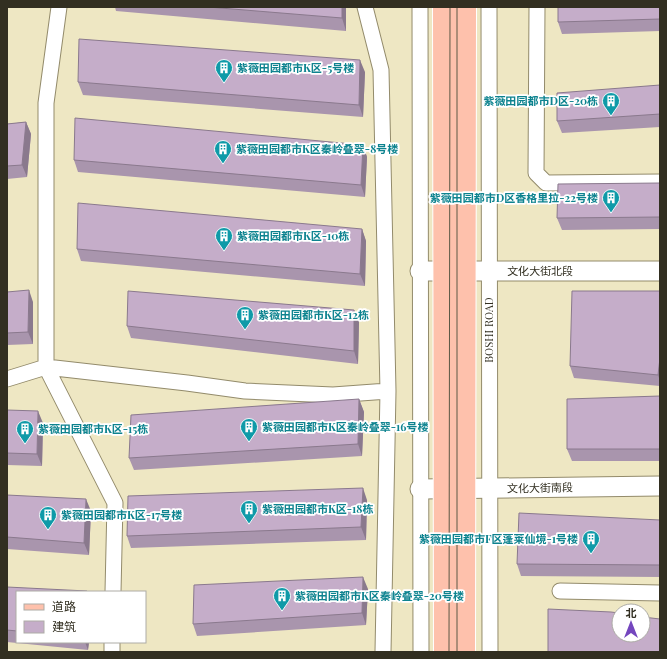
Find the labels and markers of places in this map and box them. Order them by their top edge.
building icon: 紫薇田园都市K区-5号楼 [214,58,234,83]
place label: 紫薇田园都市K区-5号楼 [237,60,354,75]
building icon: 紫薇田园都市D区-20栋 [601,91,621,116]
place label: 紫薇田园都市D区-20栋 [483,93,598,108]
building icon: 紫薇田园都市K区秦岭叠翠-8号楼 [213,139,233,164]
place label: 紫薇田园都市K区秦岭叠翠-8号楼 [236,141,398,156]
building icon: 紫薇田园都市D区香格里拉-22号楼 [601,188,621,213]
place label: 紫薇田园都市D区香格里拉-22号楼 [430,190,598,205]
building icon: 紫薇田园都市K区-10栋 [214,226,234,251]
place label: 紫薇田园都市K区-10栋 [237,228,349,243]
building icon: 紫薇田园都市K区-12栋 [235,305,255,330]
place label: 紫薇田园都市K区-12栋 [258,307,369,322]
building icon: 紫薇田园都市K区秦岭叠翠-16号楼 [239,417,259,442]
building icon: 紫薇田园都市K区-15栋 [15,419,35,444]
place label: 紫薇田园都市K区秦岭叠翠-16号楼 [262,419,428,434]
place label: 紫薇田园都市K区-15栋 [38,421,148,436]
building icon: 紫薇田园都市K区-18栋 [239,499,259,524]
place label: 紫薇田园都市K区-18栋 [262,501,373,516]
building icon: 紫薇田园都市K区-17号楼 [38,505,58,530]
place label: 紫薇田园都市K区-17号楼 [61,507,182,522]
building icon: 紫薇田园都市F区蓬莱仙境-1号楼 [581,529,601,554]
place label: 紫薇田园都市F区蓬莱仙境-1号楼 [419,531,578,546]
building icon: 紫薇田园都市K区秦岭叠翠-20号楼 [272,586,292,611]
place label: 紫薇田园都市K区秦岭叠翠-20号楼 [295,588,464,603]

